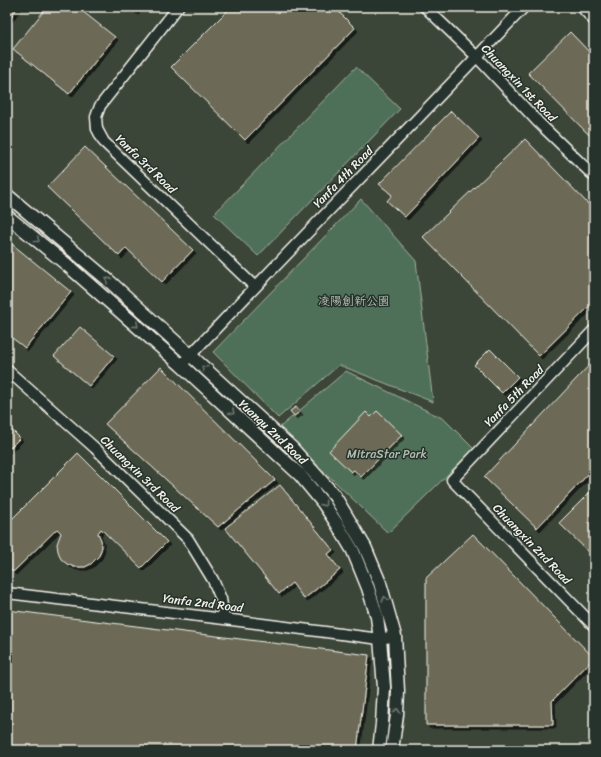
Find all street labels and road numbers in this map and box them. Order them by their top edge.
street label: Chuangxin 1st Road [476,39,563,128]
street label: Yanfa 3rd Road [110,129,182,200]
street label: Yanfa 4th Road [307,140,379,213]
street label: Yanfa 5th Road [478,359,550,432]
street label: Yuanqu 2nd Road [233,394,313,471]
street label: Chuangxin 3rd Road [95,430,186,519]
street label: Chuangxin 2nd Road [487,498,577,590]
street label: Yanfa 2nd Road [162,587,245,619]

